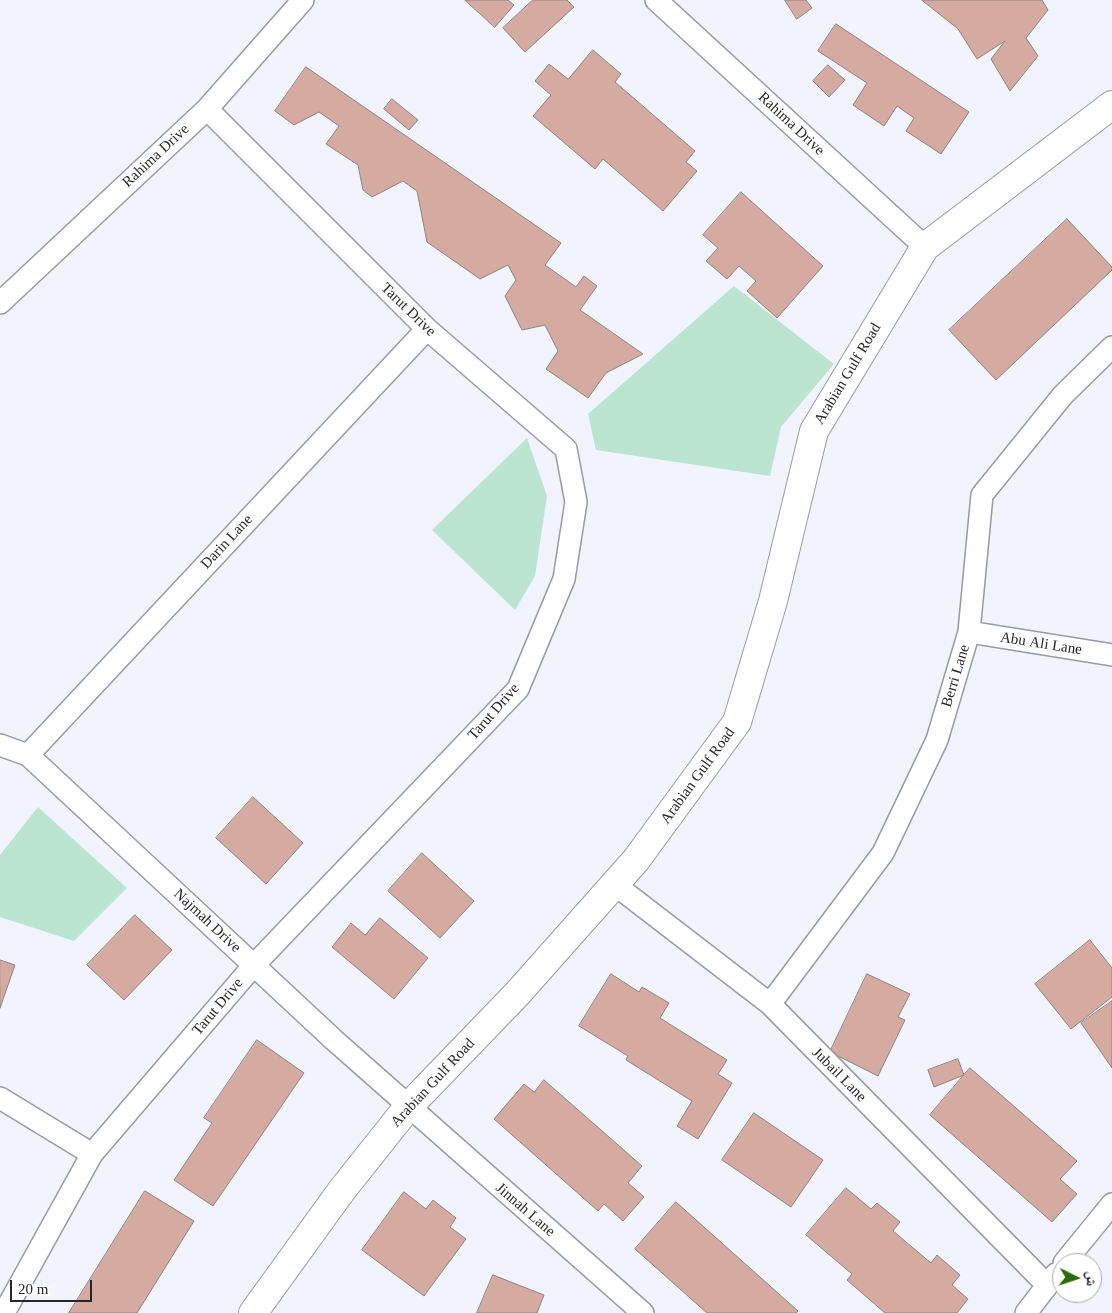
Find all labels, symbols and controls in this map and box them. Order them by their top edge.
street label: Rahima Drive [754,89,828,159]
street label: Rahima Drive [119,121,193,191]
street label: Tarut Drive [377,279,439,341]
street label: Arabian Gulf Road [811,320,885,428]
street label: Darin Lane [197,511,257,573]
street label: Abu Ali Lane [999,629,1083,659]
street label: Berri Lane [938,643,974,709]
street label: Tarut Drive [464,680,524,744]
street label: Arabian Gulf Road [657,724,739,828]
street label: Najmah Drive [170,885,244,957]
street label: Tarut Drive [189,975,247,1039]
street label: Arabian Gulf Road [387,1035,479,1131]
street label: Jubail Lane [808,1044,870,1106]
street label: Jinnah Lane [492,1179,558,1241]
north arrow [1052,1253,1102,1303]
scale bar [12,1270,95,1302]
text: ش [1083,1271,1099,1287]
text: 20 m [18,1281,48,1297]

